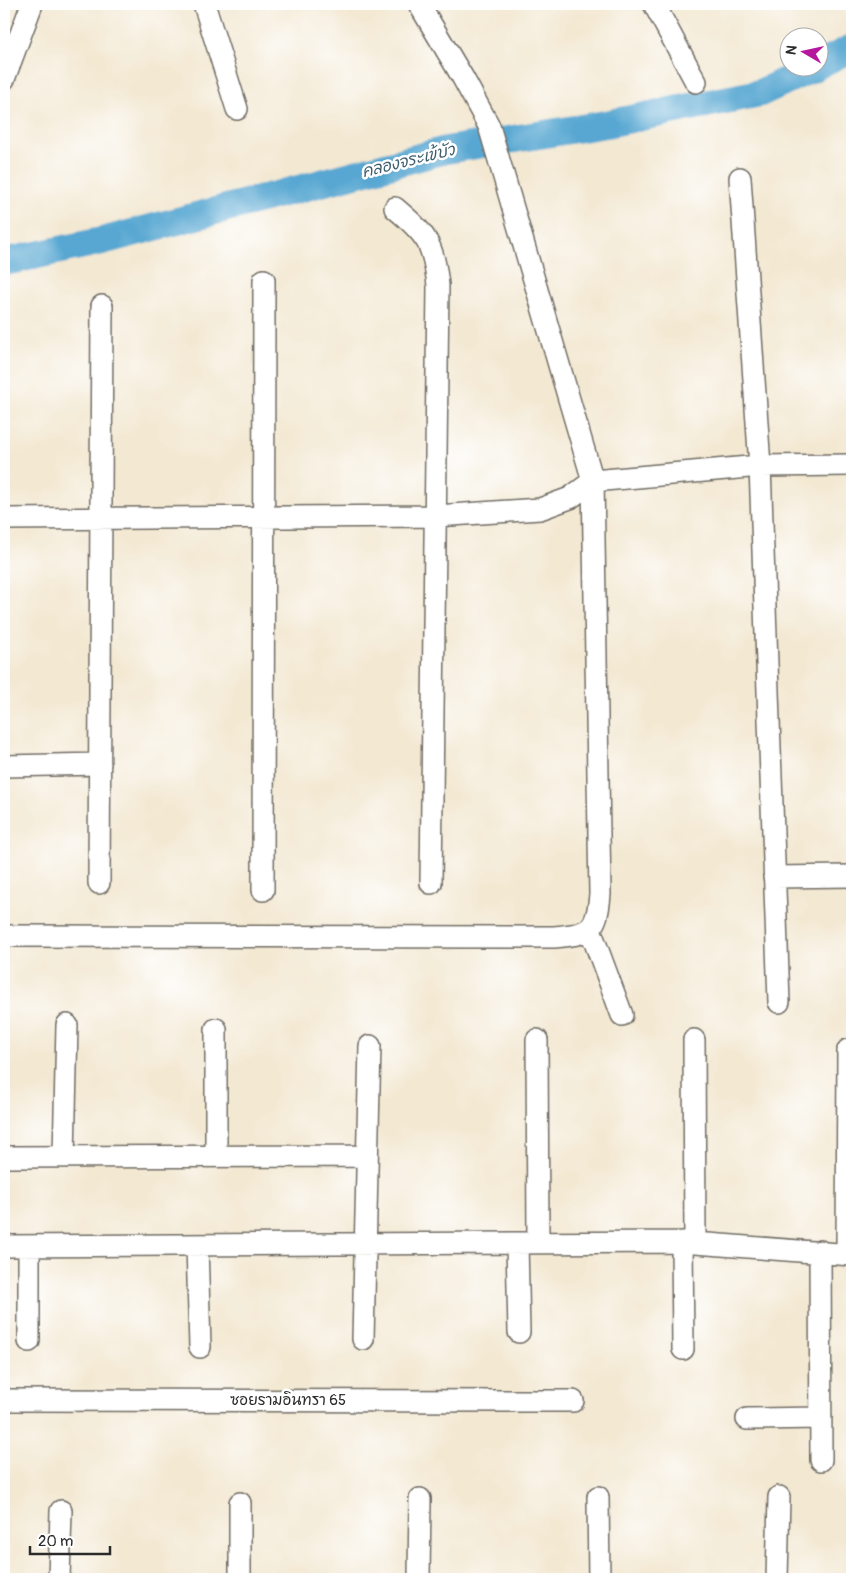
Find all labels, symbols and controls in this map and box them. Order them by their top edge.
north arrow [778,28,828,78]
text: N [783,44,801,56]
water label: คลองจระเข้บัว [360,138,458,182]
street label: ซอยรามอินทรา 65 [230,1391,346,1410]
scale bar [30,1523,110,1555]
text: 20 m [38,1532,73,1551]

